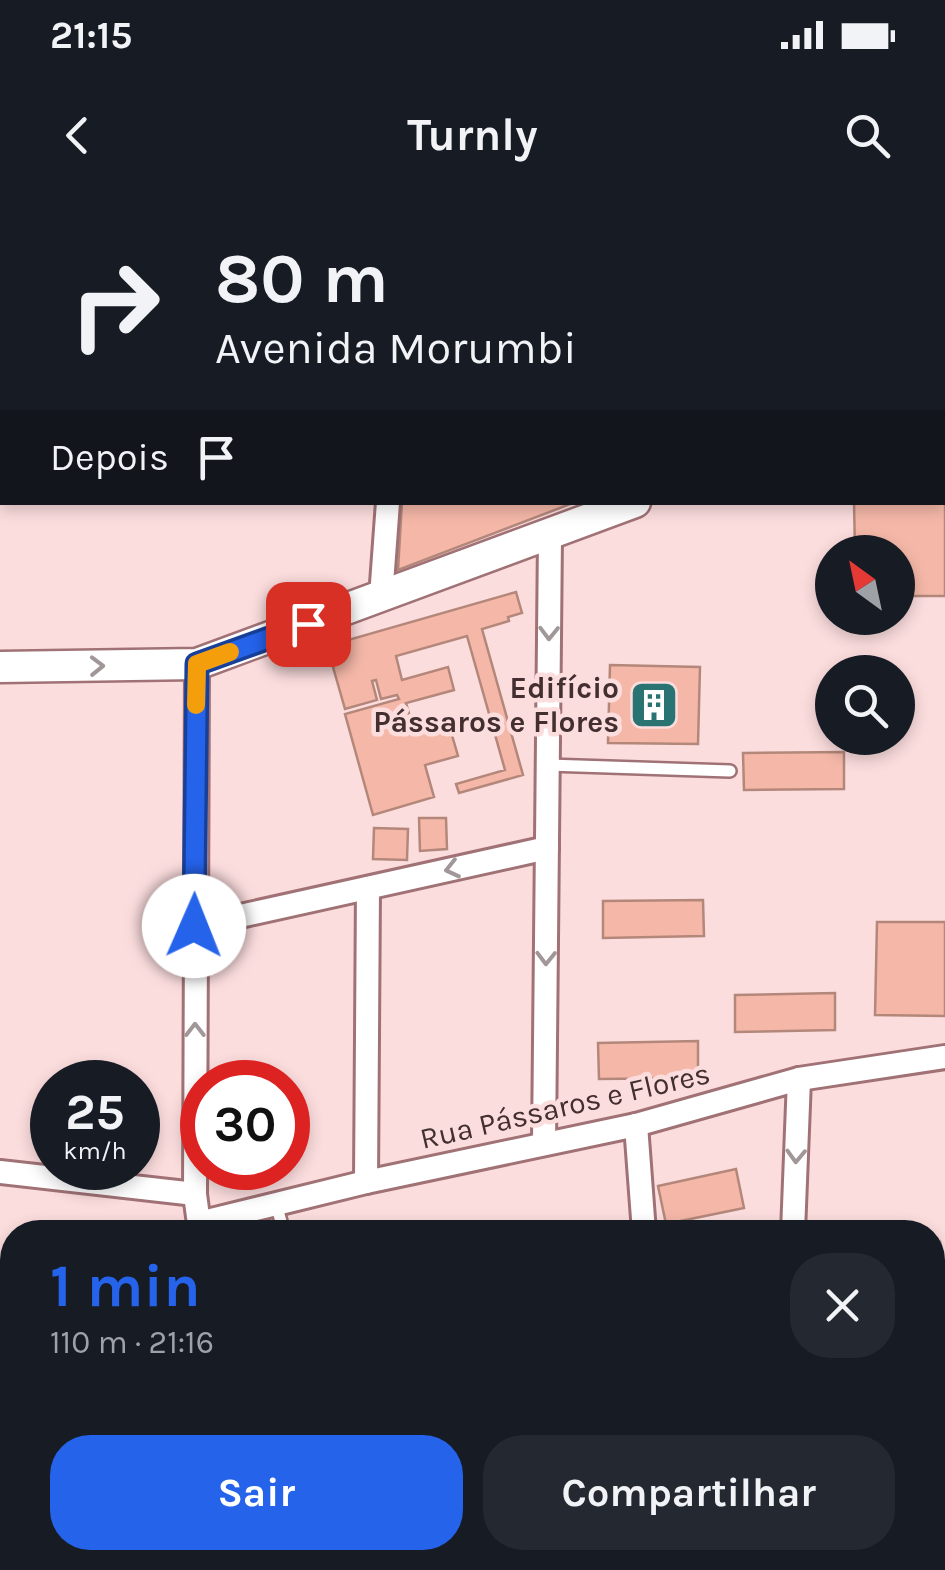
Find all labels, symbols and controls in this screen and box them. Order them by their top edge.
text: 21:15 [50,13,132,58]
icon: back [50,108,105,163]
icon: search [840,108,895,163]
text: Turnly [407,109,538,161]
text: 80 m [215,238,389,320]
icon: right [50,240,180,370]
text: Avenida Morumbi [215,322,577,374]
icon: arrive [189,430,244,485]
text: Depois [50,435,169,480]
north arrow [815,535,915,635]
map controls [815,535,915,755]
pin [266,582,351,667]
icon: arrive [281,597,336,652]
one-way arrow [539,626,560,642]
one-way arrow [90,655,106,677]
button: search [815,655,915,755]
place label: Edifício Pássaros e Flores [373,670,619,740]
building icon: Edifício Pássaros e Flores [628,679,680,731]
one-way arrow [444,857,461,878]
position arrow [142,874,246,978]
one-way arrow [535,952,557,967]
one-way arrow [184,1022,206,1038]
street label: Rua Pássaros e Flores [416,1055,714,1157]
speed limit sign: 30 [180,1060,310,1190]
text: 25 [65,1083,125,1142]
text: km/h [63,1136,127,1165]
one-way arrow [786,1148,807,1164]
text: 1 min [50,1251,201,1321]
button: close [790,1253,895,1358]
text: 110 m · 21:16 [50,1324,214,1361]
button: Sair [50,1435,463,1550]
button: Compartilhar [483,1435,895,1550]

